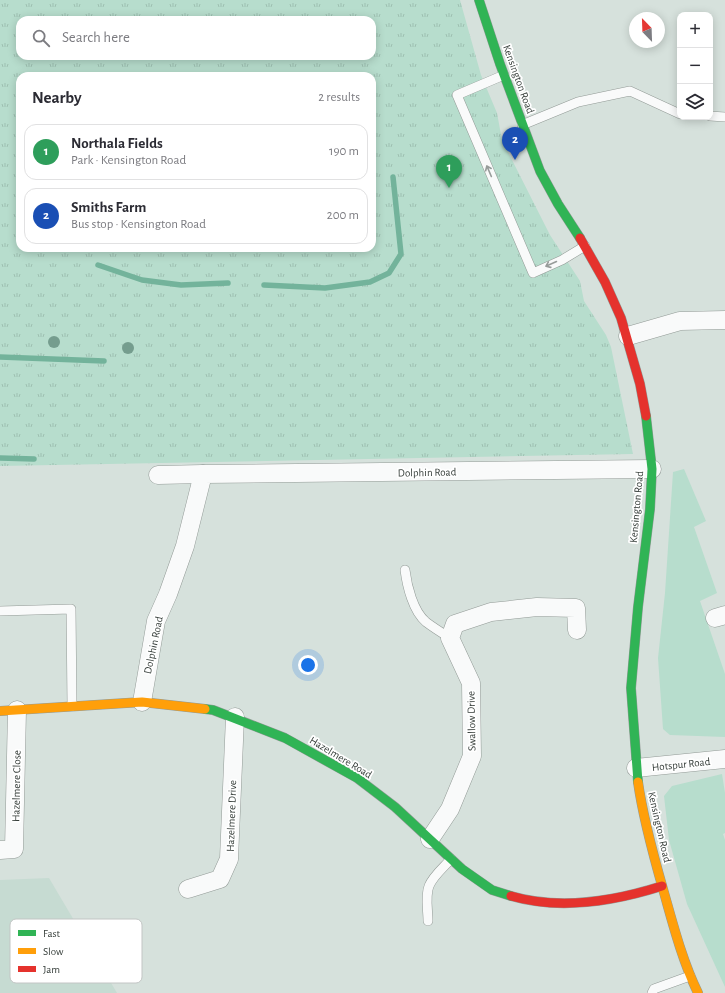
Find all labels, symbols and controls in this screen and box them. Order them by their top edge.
north arrow [629,12,665,48]
map controls [677,12,713,120]
button: + [677,12,713,48]
search box [16,16,376,60]
icon: search [30,27,52,49]
text: Search here [62,30,130,45]
street label: Kensington Road [501,43,536,115]
button: − [677,48,713,84]
button: layers [677,84,713,120]
text: Nearby [32,89,82,106]
text: 2 results [318,91,360,104]
pin: 2 [502,127,528,160]
text: Northala Fields [71,136,163,151]
text: 1 [44,145,48,158]
text: 190 m [329,145,359,158]
text: Park · Kensington Road [71,154,186,167]
pin: 1 [436,155,462,188]
one-way arrow [485,166,492,178]
text: Smiths Farm [71,200,146,215]
text: 2 [43,209,49,222]
text: 200 m [327,209,359,222]
text: Bus stop · Kensington Road [71,218,206,231]
one-way arrow [545,261,557,269]
street label: Dolphin Road [398,466,457,479]
street label: Kensington Road [628,470,645,544]
street label: Dolphin Road [142,615,165,675]
your location [298,655,318,675]
street label: Swallow Drive [465,691,478,751]
street label: Hazelmere Road [308,734,374,781]
street label: Hazelmere Close [10,750,23,822]
street label: Hotspur Road [651,756,711,773]
street label: Hazelmere Drive [225,780,238,852]
street label: Kensington Road [646,791,673,864]
legend [10,919,142,983]
text: Fast [43,928,61,939]
text: Slow [43,946,64,957]
text: Jam [43,964,60,975]

